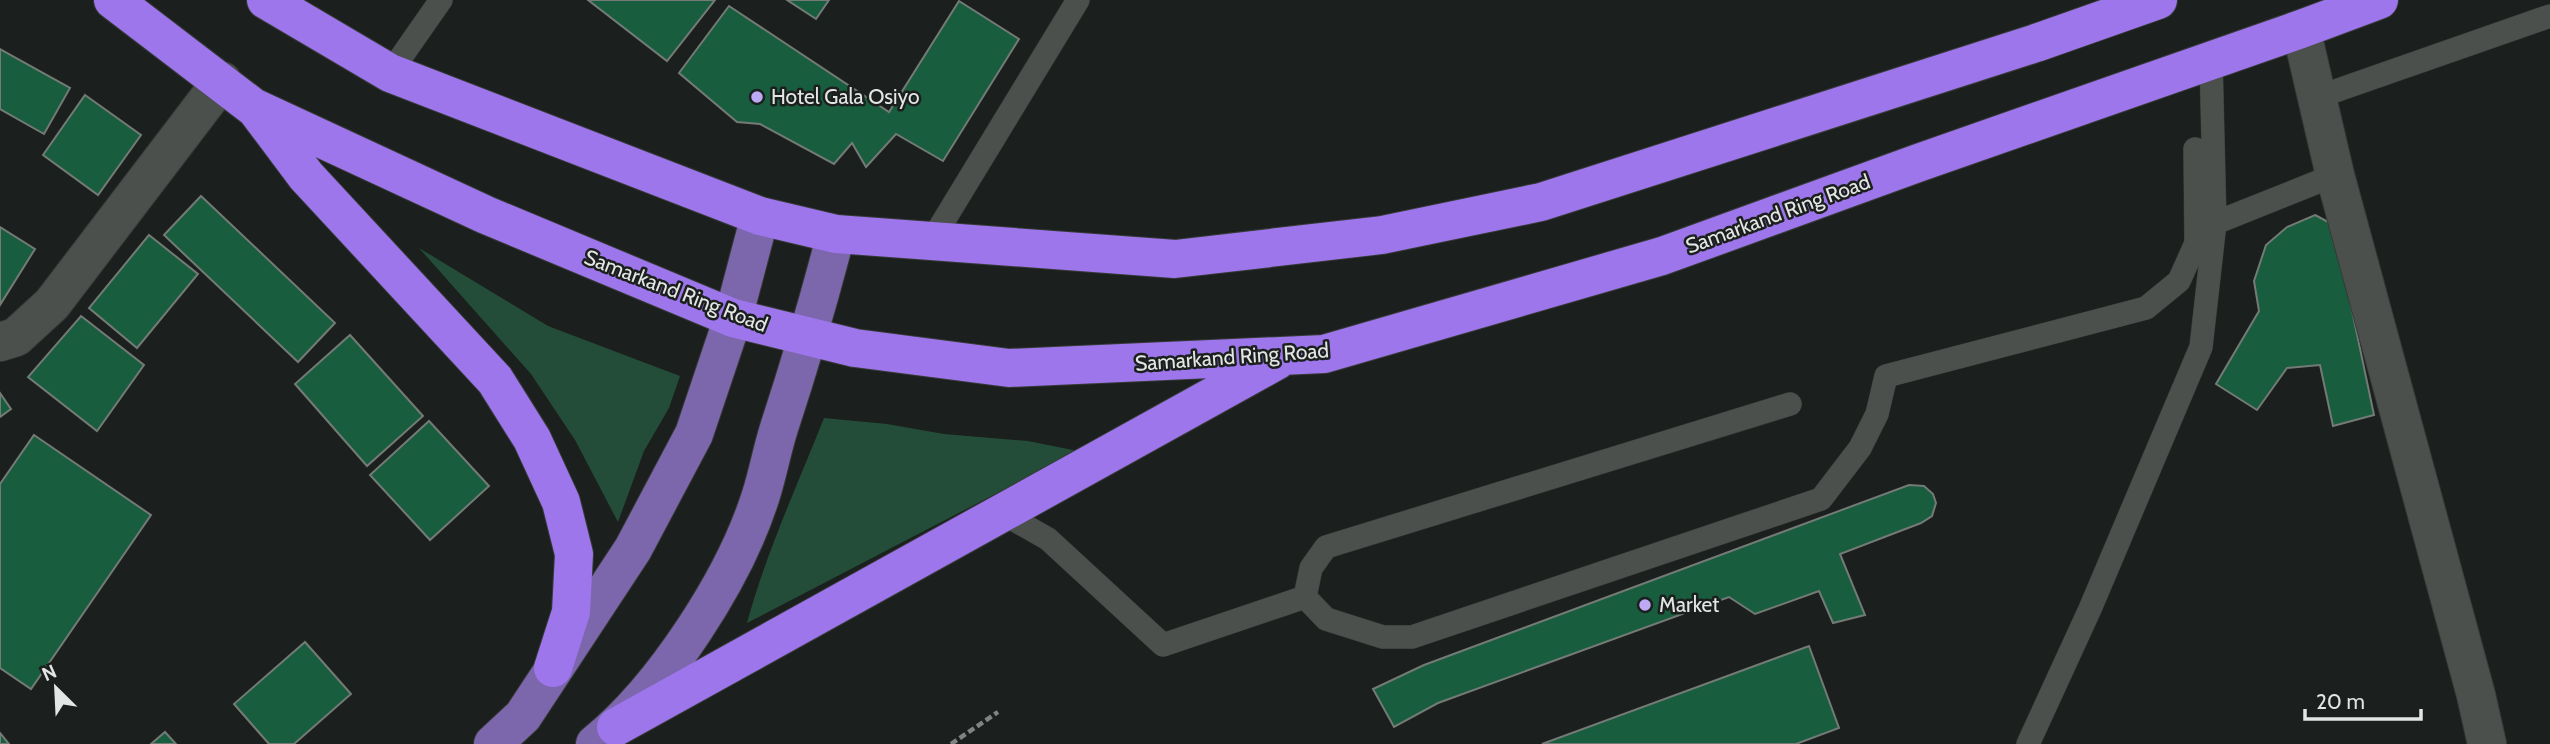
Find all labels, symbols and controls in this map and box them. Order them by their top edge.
place label: Hotel Gala Osiyo [771,84,919,109]
marker: Hotel Gala Osiyo [749,89,765,105]
street label: Samarkand Ring Road [1682,169,1873,259]
street label: Samarkand Ring Road [581,244,771,337]
street label: Samarkand Ring Road [1134,337,1330,376]
place label: Market [1659,592,1719,617]
marker: Market [1637,597,1653,613]
north arrow [21,653,91,723]
text: N [38,660,60,686]
scale bar [2305,678,2420,722]
text: 20 m [2316,689,2365,714]

